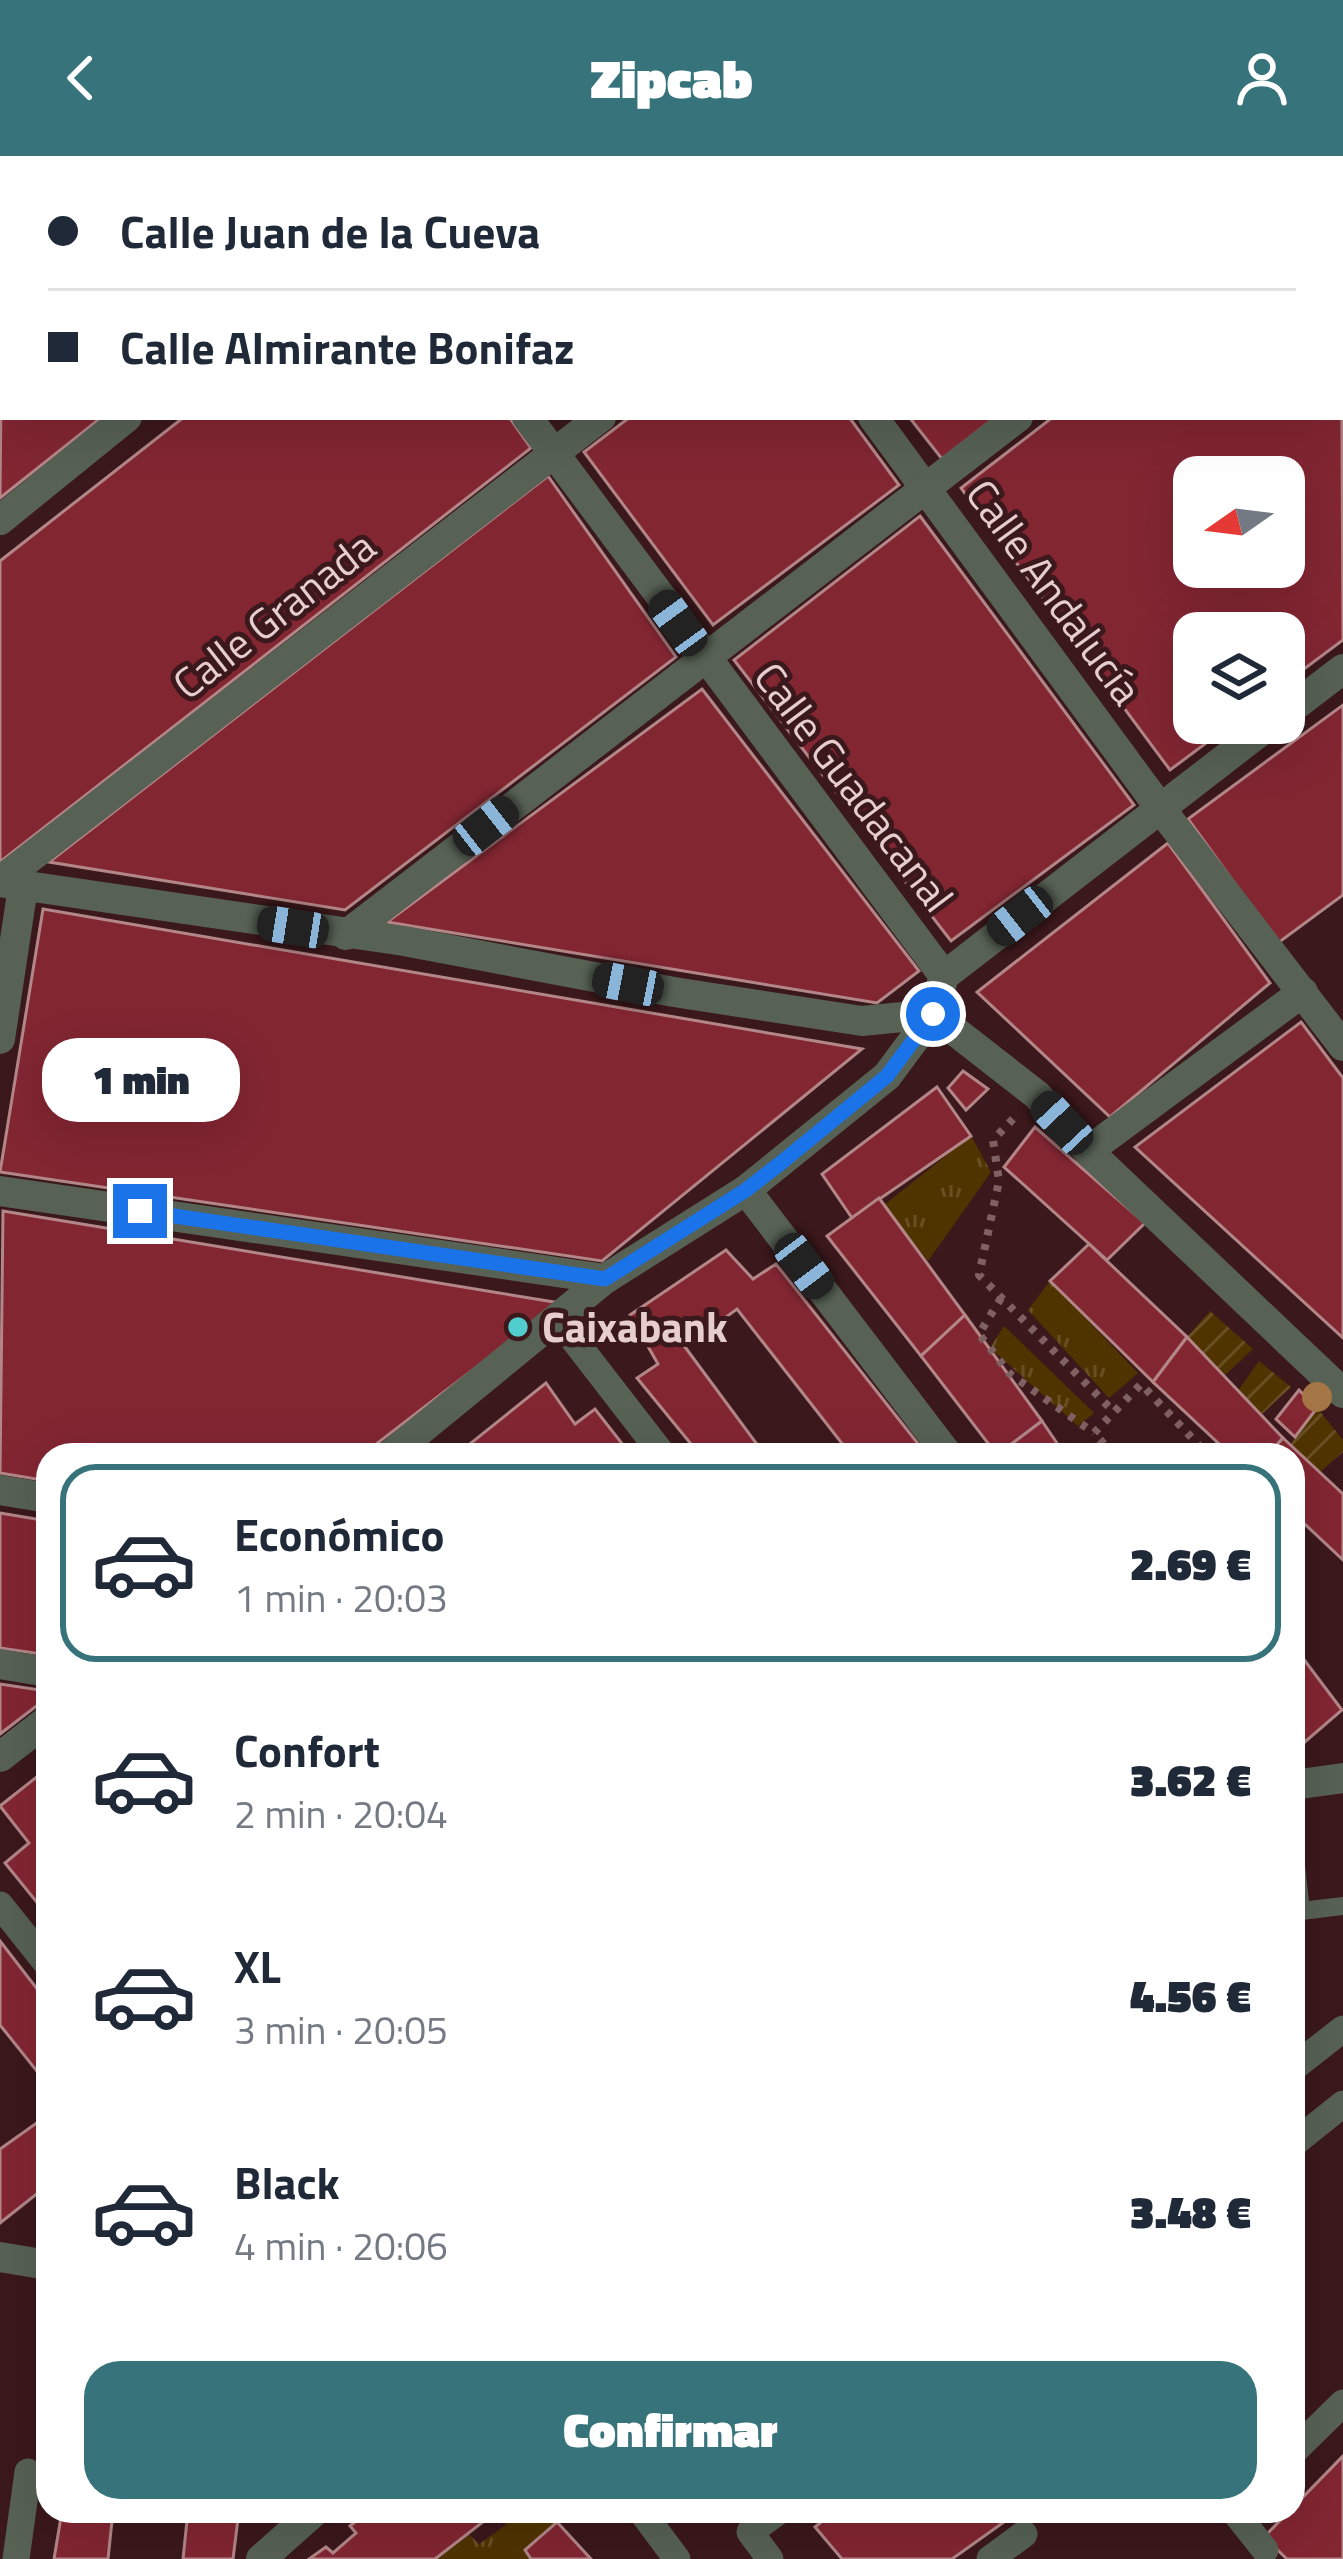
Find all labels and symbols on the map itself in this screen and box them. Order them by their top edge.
north arrow [1173,456,1305,588]
street label: Calle Andalucía [951,465,1159,717]
street label: Calle Granada [158,514,388,714]
car [642,583,714,663]
street label: Calle Guadacanal [739,648,970,925]
car [447,790,525,862]
car [981,880,1059,952]
car [255,904,331,950]
car [589,959,667,1009]
route start [906,987,960,1041]
callout: 1 min [41,1037,239,1121]
car [1024,1084,1100,1162]
route end [113,1184,167,1238]
car [768,1226,840,1306]
place label: Caixabank [542,1294,728,1358]
marker: Caixabank [505,1314,531,1340]

